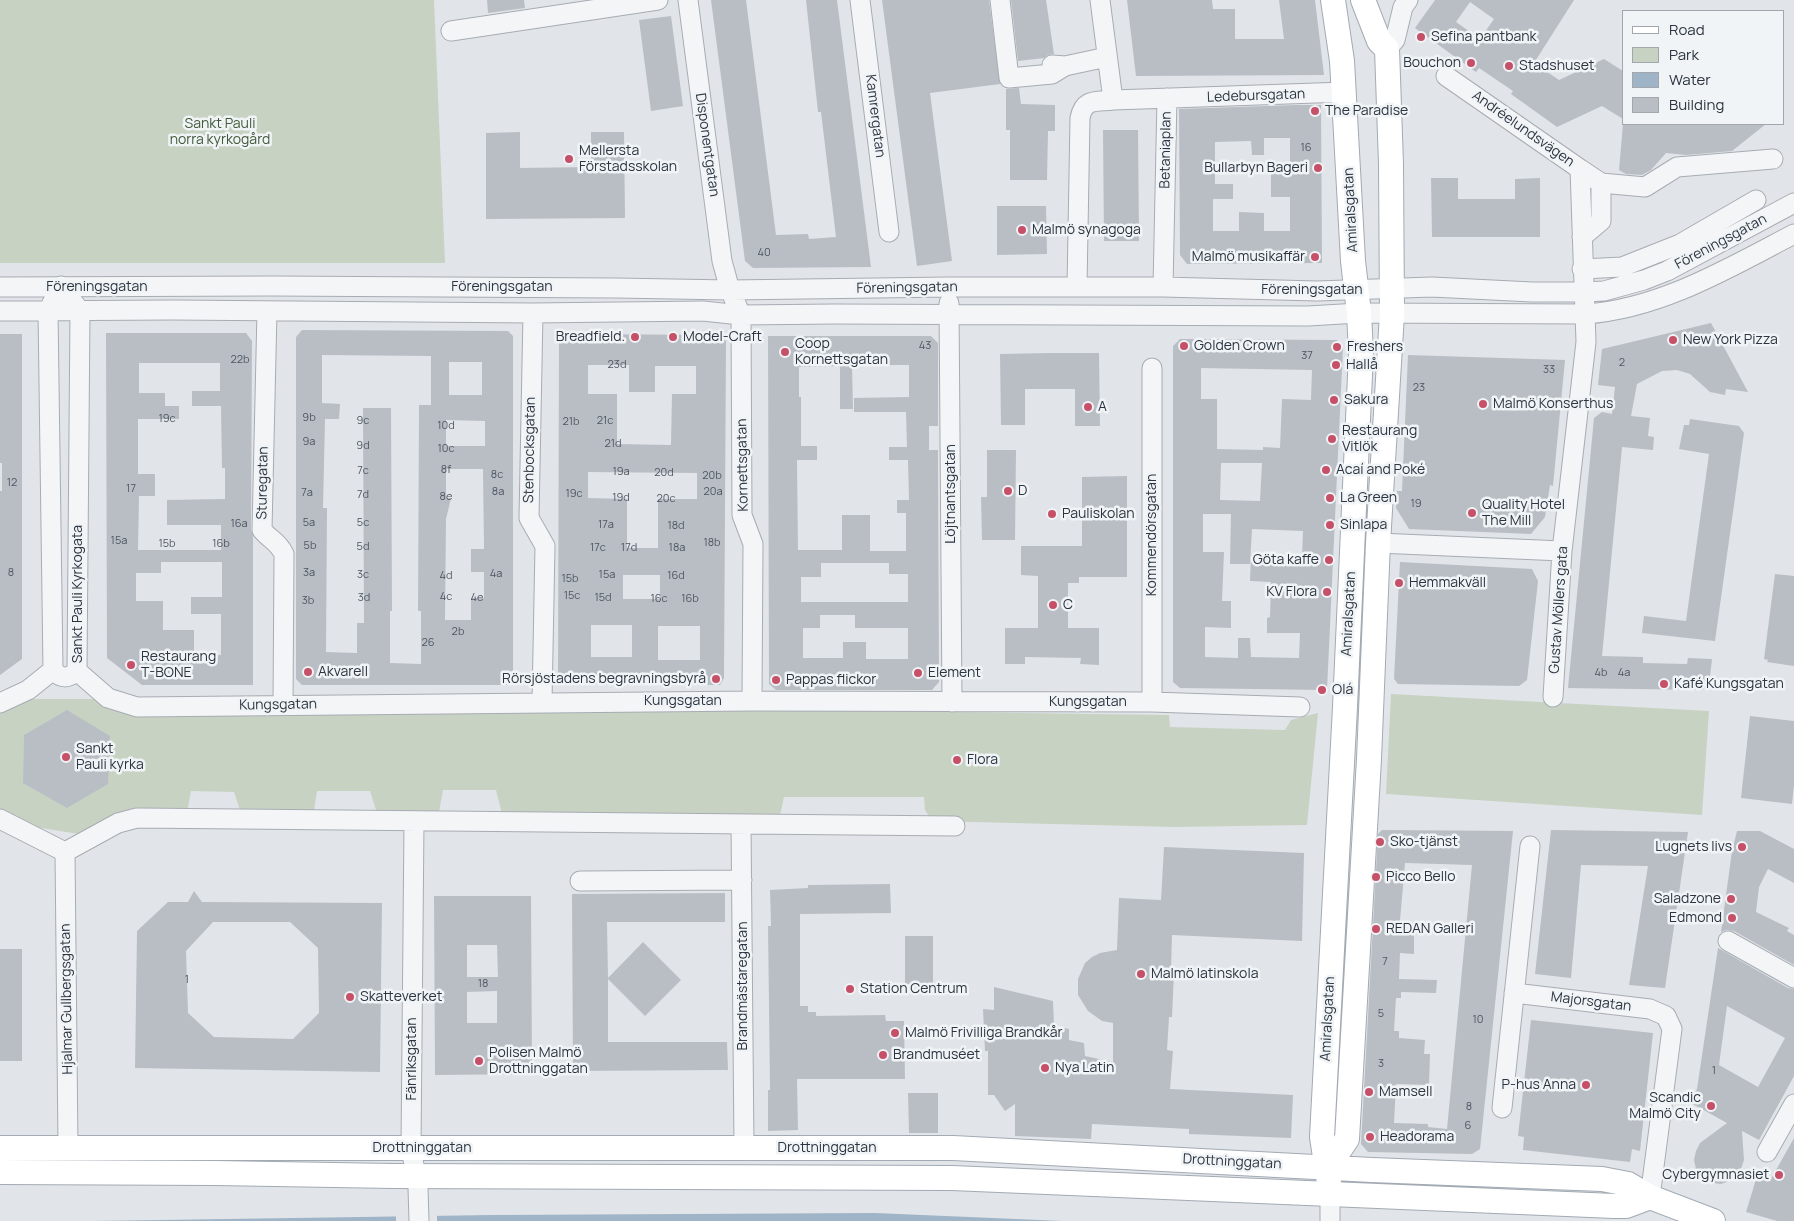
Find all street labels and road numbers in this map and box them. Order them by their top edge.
street label: Kamrergatan [862,73,888,159]
street label: Ledebursgatan [1207,86,1305,106]
street label: Andréelundsvägen [1469,87,1577,171]
street label: Disponentgatan [691,92,723,198]
street label: Betaniaplan [1157,111,1175,189]
street label: Amiralsgatan [1340,167,1362,253]
street label: Föreningsgatan [1672,211,1770,273]
street label: Föreningsgatan [46,279,148,295]
street label: Föreningsgatan [451,279,553,295]
street label: Föreningsgatan [856,279,958,297]
street label: Föreningsgatan [1261,282,1363,298]
street label: Stenbocksgatan [521,397,539,503]
street label: Kornettsgatan [734,418,752,512]
street label: Löjtnantsgatan [943,444,959,544]
street label: Sturegatan [254,446,272,520]
street label: Kommendörsgatan [1144,474,1160,596]
street label: Sankt Pauli Kyrkogata [70,525,86,663]
street label: Gustav Möllers gata [1546,546,1572,674]
street label: Amiralsgatan [1338,571,1360,657]
street label: Kungsgatan [644,693,722,709]
street label: Kungsgatan [1049,694,1127,710]
street label: Kungsgatan [239,696,317,714]
street label: Brandmästaregatan [735,922,751,1050]
street label: Hjalmar Gullbergsgatan [57,923,77,1075]
street label: Amiralsgatan [1317,976,1339,1062]
street label: Majorsgatan [1550,989,1632,1015]
street label: Fänriksgatan [404,1017,420,1101]
street label: Drottninggatan [373,1140,471,1156]
street label: Drottninggatan [778,1140,876,1156]
street label: Drottninggatan [1182,1151,1282,1173]

